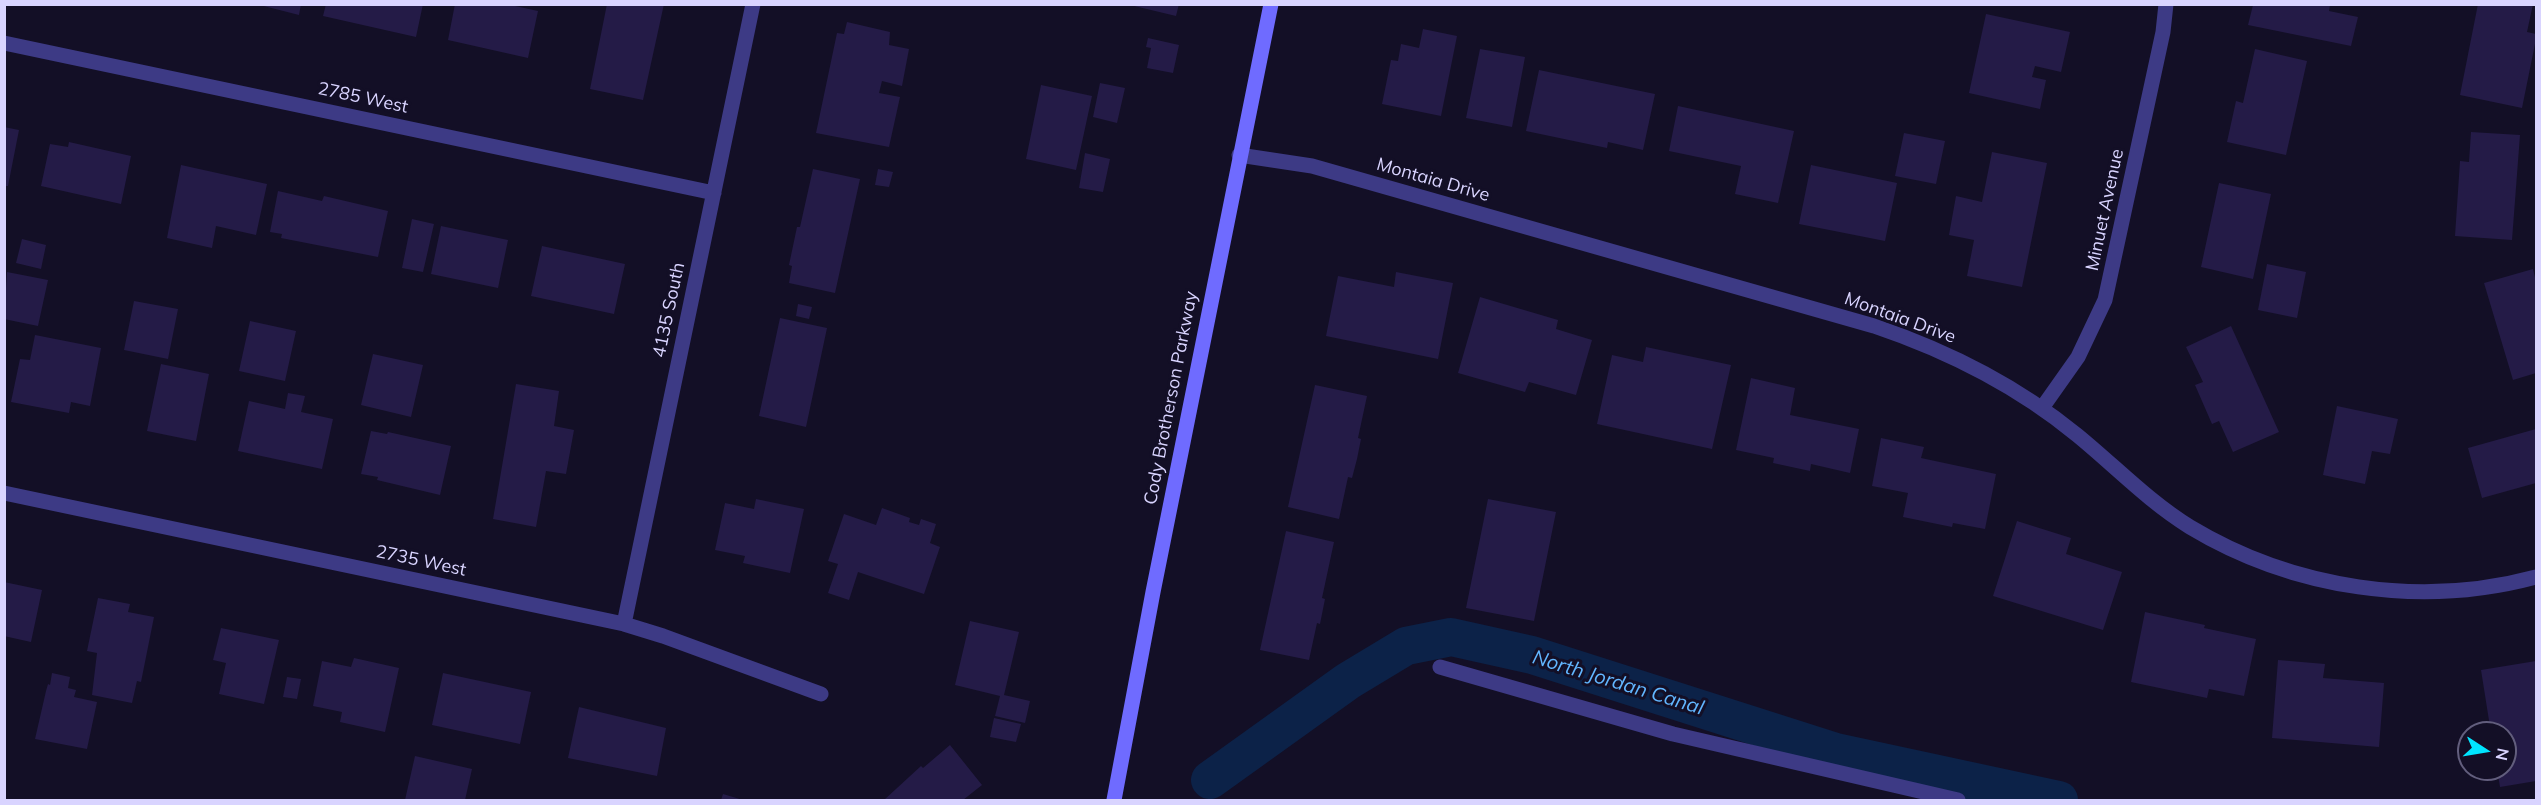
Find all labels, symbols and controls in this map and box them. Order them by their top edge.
street label: 2785 West [316,78,410,118]
street label: Minuet Avenue [2082,147,2128,273]
street label: Montaia Drive [1374,154,1492,206]
street label: 4135 South [648,260,690,360]
street label: Montaia Drive [1842,288,1958,348]
street label: Cody Brotherson Parkway [1140,290,1202,506]
street label: 2735 West [374,541,468,581]
water label: North Jordan Canal [1529,646,1707,720]
north arrow [2457,721,2517,781]
text: N [2492,746,2514,762]

